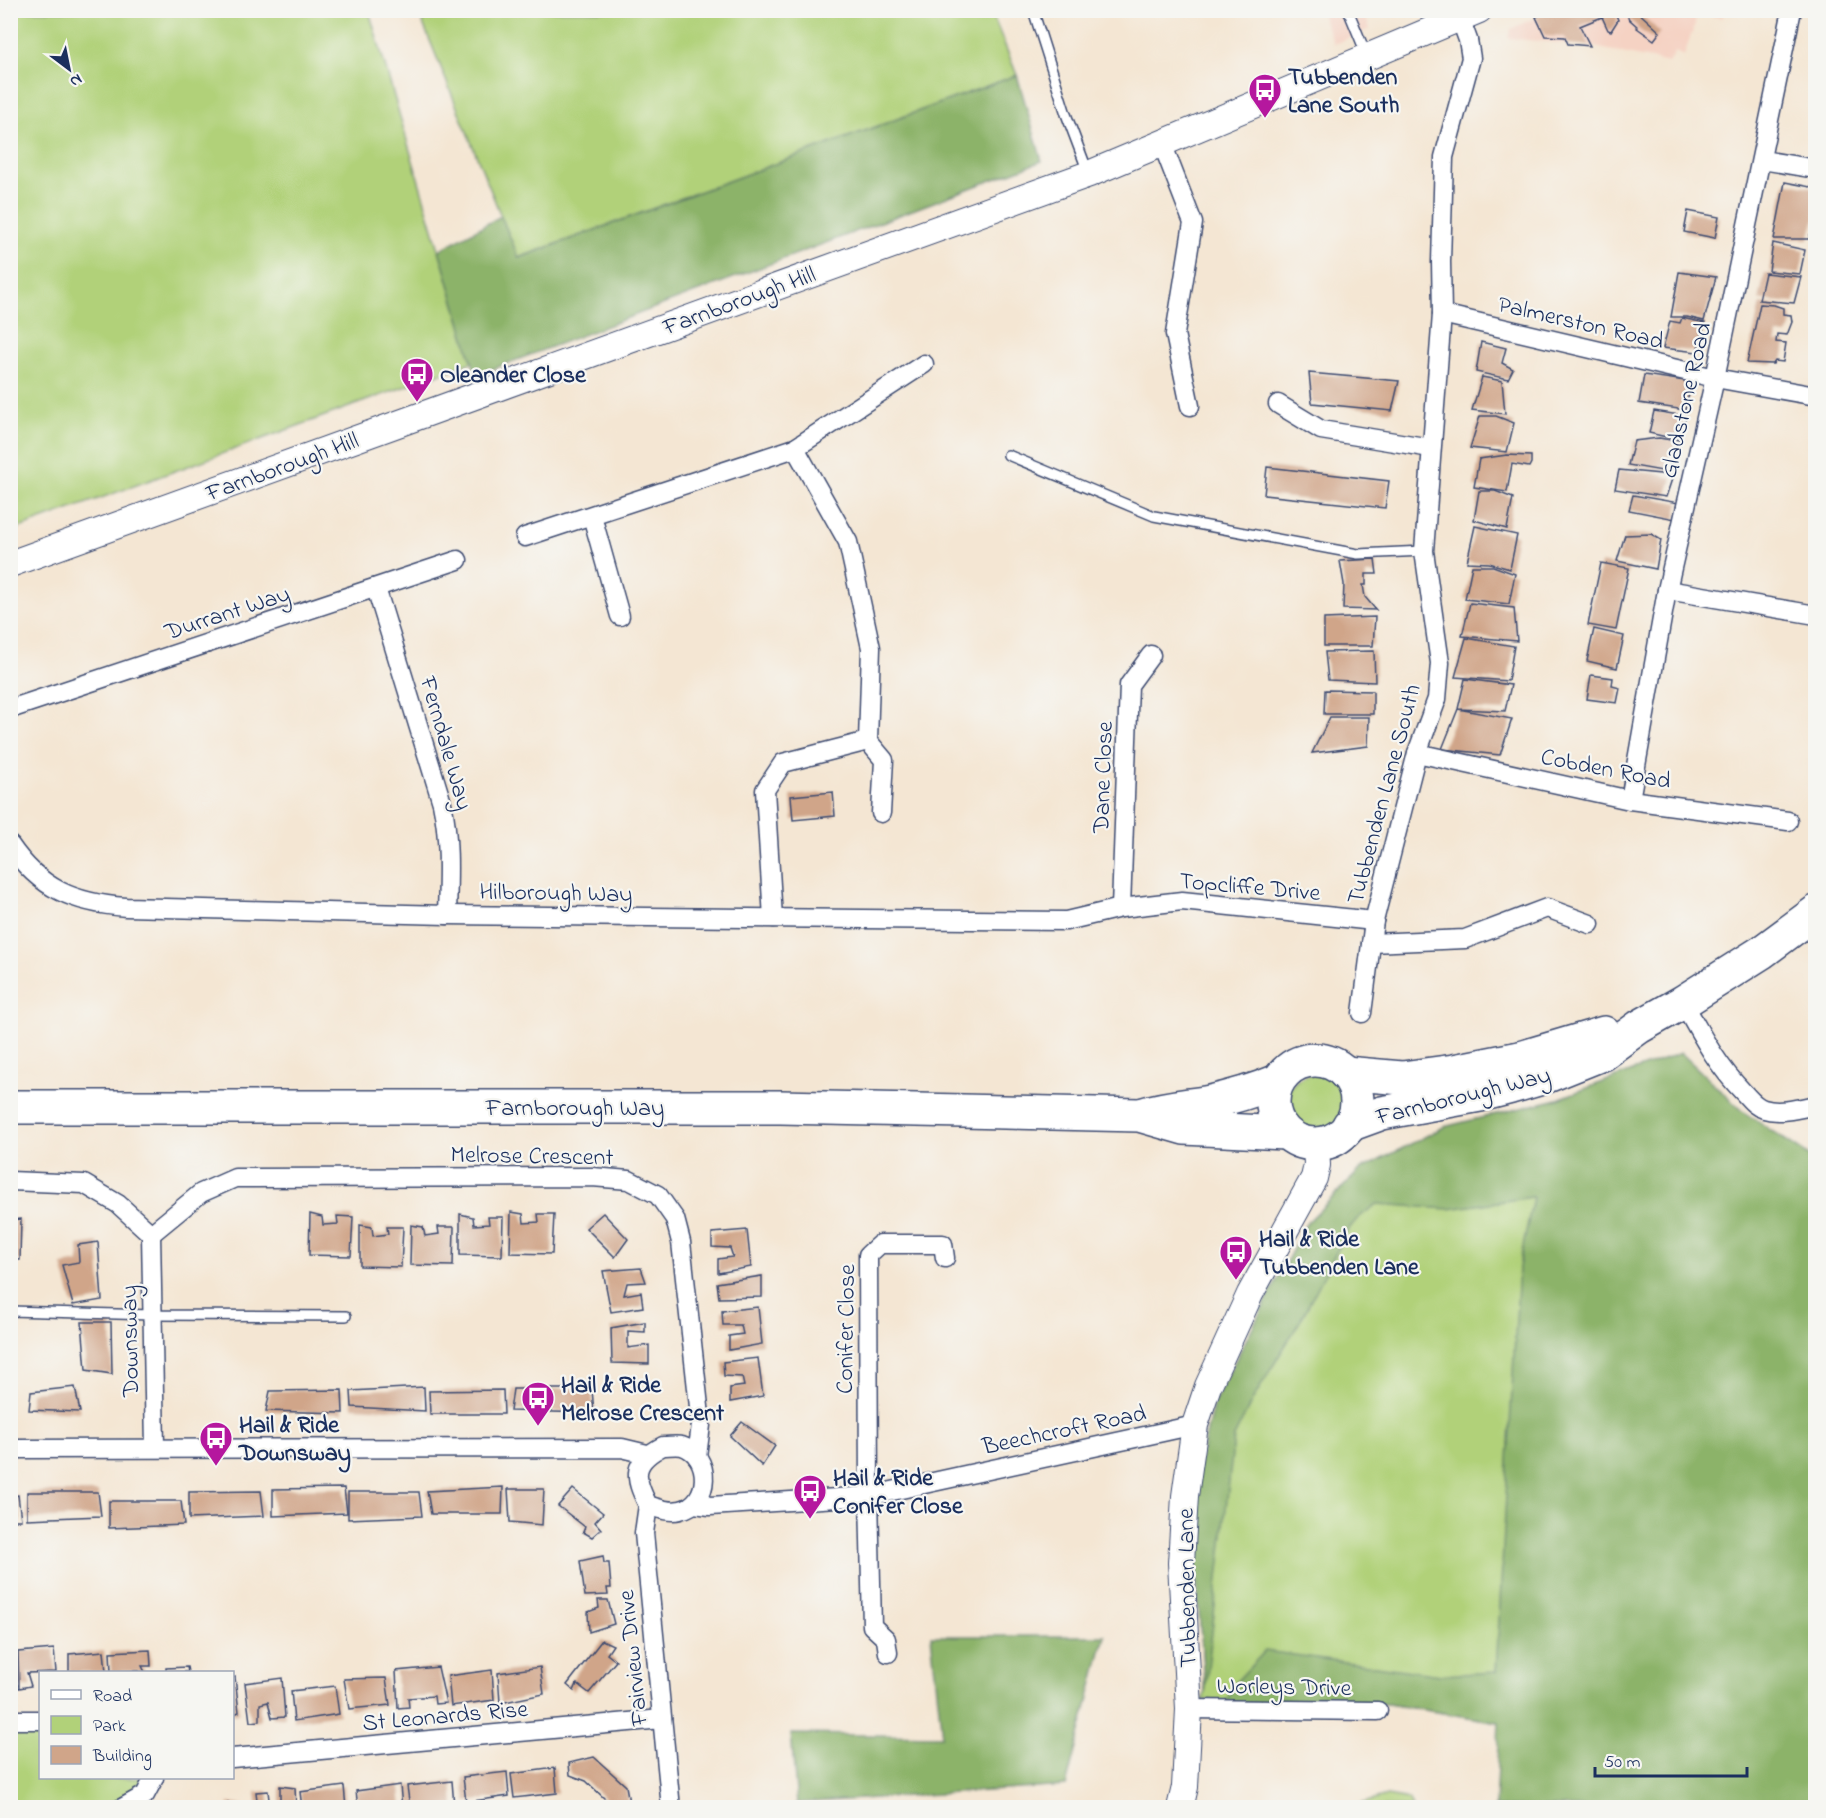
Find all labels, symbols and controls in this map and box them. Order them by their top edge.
north arrow [39,39,99,99]
place label: Tubbenden Lane South [1288,61,1399,124]
text: N [65,67,87,93]
bus stop icon: Tubbenden Lane South [1247,72,1283,119]
street label: Farnborough Hill [658,259,821,347]
street label: Palmerston Road [1494,288,1667,361]
street label: Gladstone Road [1652,319,1722,482]
bus stop icon: Oleander Close [399,356,435,403]
place label: Oleander Close [440,359,587,394]
street label: Farnborough Hill [201,425,364,513]
street label: Durrant Way [160,578,295,652]
street label: Ferndale Way [408,672,480,815]
street label: Tubbenden Lane South [1339,681,1432,909]
street label: Dane Close [1085,720,1124,835]
street label: Cobden Road [1537,741,1674,800]
street label: Topcliffe Drive [1178,865,1322,912]
street label: Hilborough Way [479,876,633,914]
street label: Farnborough Way [1372,1059,1555,1137]
street label: Farnborough Way [485,1092,664,1128]
street label: Melrose Crescent [450,1139,614,1176]
place label: Hail & Ride Tubbenden Lane [1259,1223,1420,1286]
bus stop icon: Hail & Ride Tubbenden Lane [1218,1234,1254,1281]
street label: Conifer Close [829,1264,866,1394]
street label: Downsway [113,1285,151,1398]
place label: Hail & Ride Melrose Crescent [561,1369,725,1432]
bus stop icon: Hail & Ride Melrose Crescent [520,1380,556,1427]
street label: Beechcroft Road [978,1397,1150,1466]
place label: Hail & Ride Downsway [238,1409,351,1473]
bus stop icon: Hail & Ride Downsway [198,1420,234,1467]
place label: Hail & Ride Conifer Close [833,1462,964,1525]
bus stop icon: Hail & Ride Conifer Close [792,1473,828,1520]
street label: Tubbenden Lane [1170,1508,1207,1668]
street label: Fairview Drive [610,1588,659,1728]
street label: Worleys Drive [1216,1670,1352,1708]
legend [39,1671,234,1779]
text: Road [93,1684,132,1710]
street label: St Leonards Rise [361,1693,530,1742]
text: Park [93,1714,126,1740]
scale bar [1595,1740,1746,1778]
text: Building [92,1744,152,1771]
text: 50 m [1604,1750,1641,1776]

